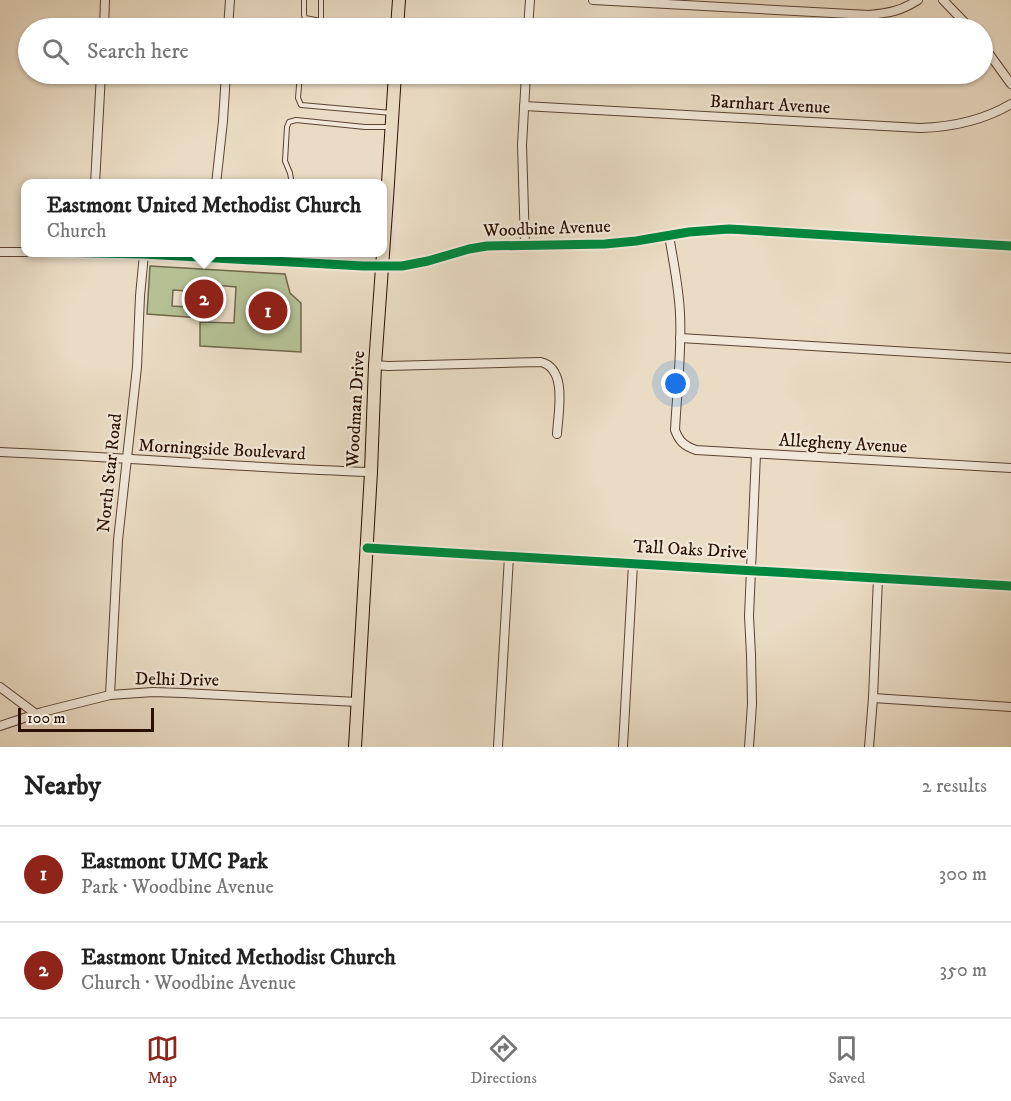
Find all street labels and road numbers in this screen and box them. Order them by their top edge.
street label: Barnhart Avenue [709,91,831,119]
street label: Woodbine Avenue [482,216,611,242]
street label: Woodman Drive [342,350,370,469]
street label: North Star Road [93,412,127,534]
street label: Allegheny Avenue [778,430,908,458]
street label: Morningside Boulevard [138,435,306,465]
street label: Tall Oaks Drive [633,536,747,564]
street label: Delhi Drive [135,668,219,692]

